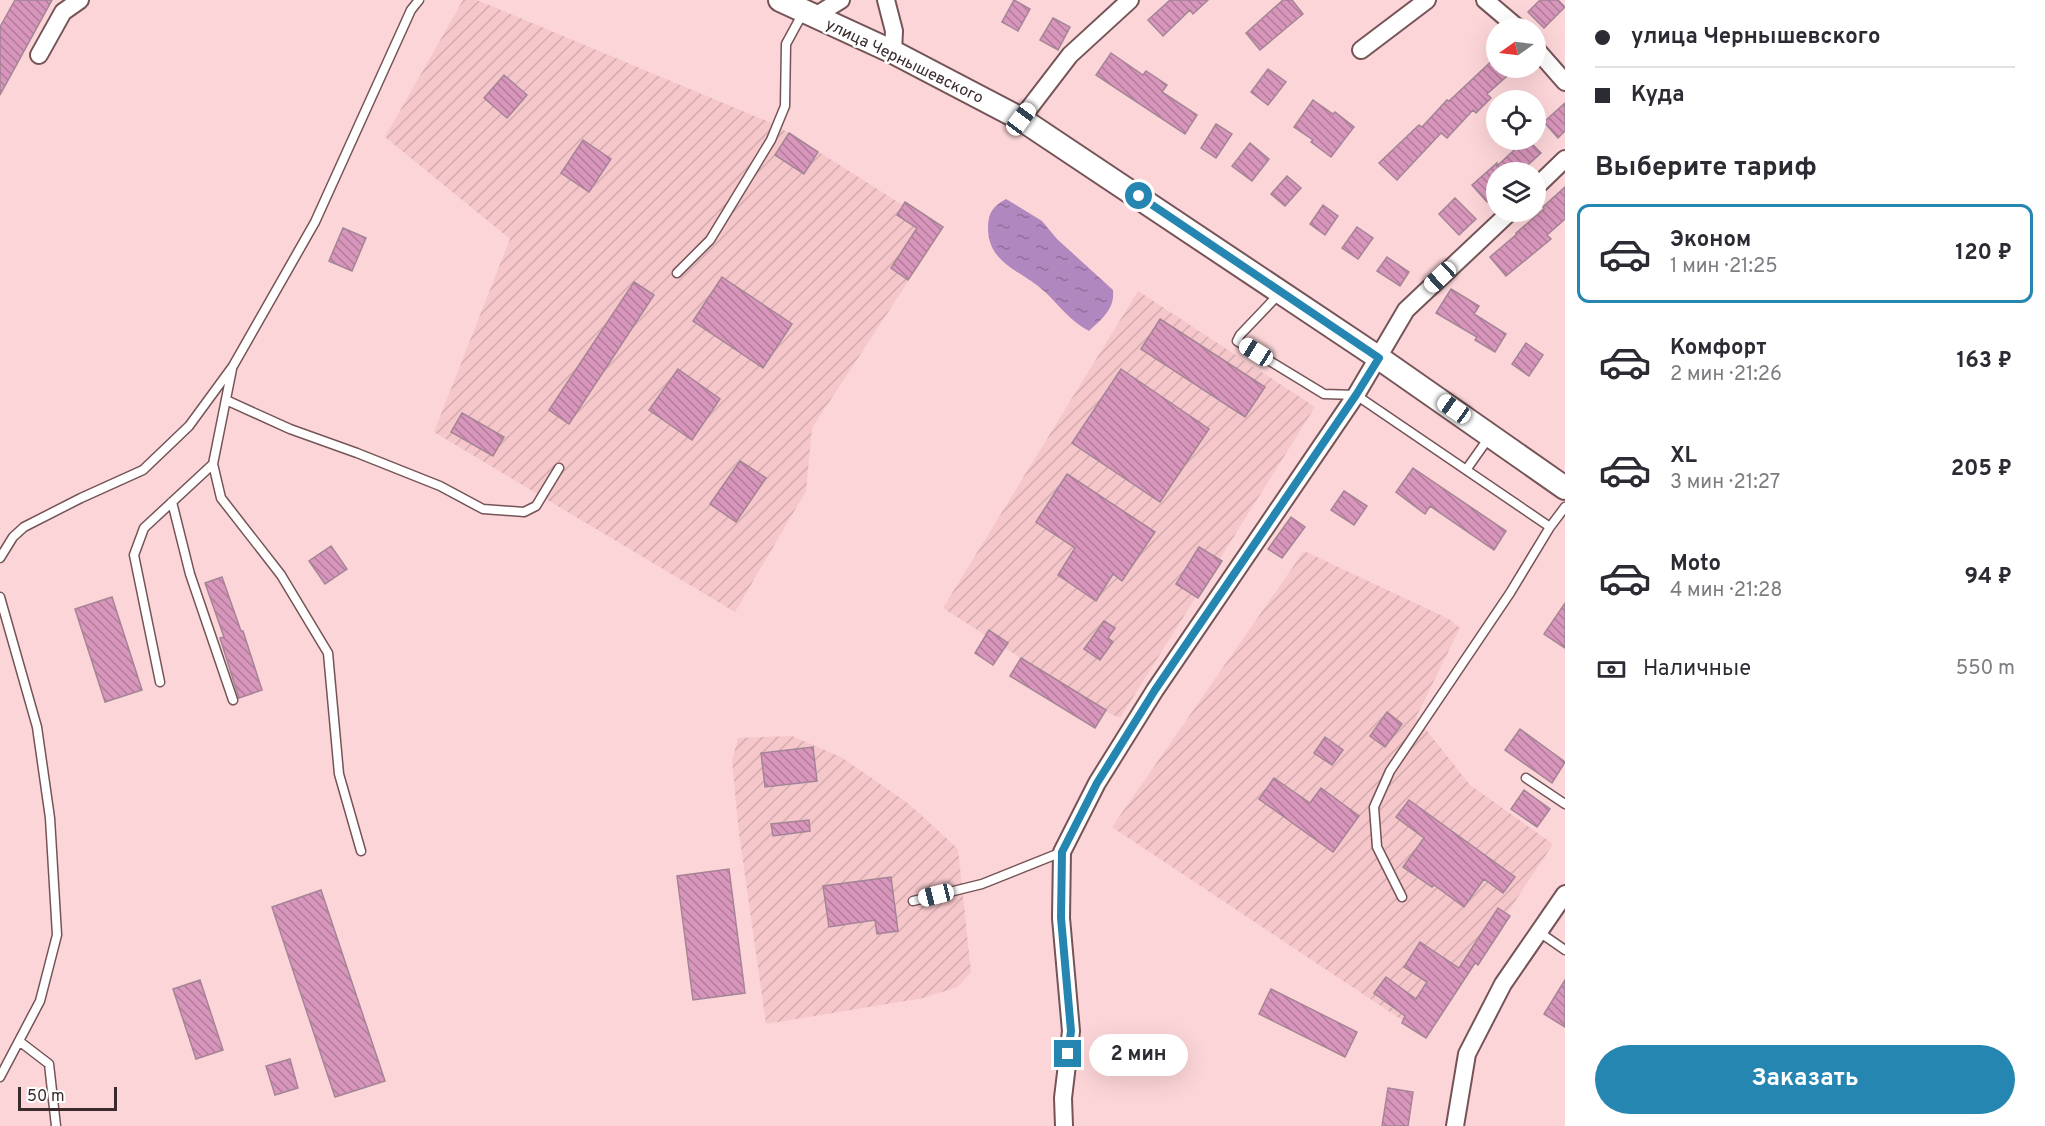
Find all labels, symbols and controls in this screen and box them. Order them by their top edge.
street label: улица Чернышевского [822,15,986,109]
north arrow [1486,18,1546,78]
map controls [1486,18,1546,222]
text: улица Чернышевского [1631,24,1880,51]
text: Куда [1631,82,1685,109]
button: locate [1486,90,1546,150]
car [1003,99,1039,139]
text: Выберите тариф [1595,151,1817,185]
button: layers [1486,162,1546,222]
route start [1125,182,1152,209]
icon: car [1598,227,1652,281]
text: Эконом [1670,227,1751,254]
text: 120 ₽ [1955,240,2012,267]
text: 1 мин · 21:25 [1670,254,1778,280]
car [1421,258,1459,296]
car [1236,335,1276,369]
icon: car [1598,335,1652,389]
text: Комфорт [1670,335,1767,362]
text: 163 ₽ [1957,348,2012,375]
text: 2 мин · 21:26 [1670,362,1782,388]
car [1434,391,1474,427]
icon: car [1598,443,1652,497]
text: XL [1670,443,1697,470]
text: 205 ₽ [1951,456,2012,483]
text: 3 мин · 21:27 [1670,470,1780,496]
icon: car [1598,551,1652,605]
text: Moto [1670,551,1721,578]
text: 94 ₽ [1964,564,2012,591]
text: 4 мин · 21:28 [1670,578,1783,604]
icon: cash [1595,653,1628,686]
text: Наличные [1643,656,1751,683]
text: 550 m [1956,656,2015,682]
car [916,882,956,908]
callout: 2 мин [1089,1033,1188,1075]
route end [1054,1040,1081,1067]
text: 2 мин [1110,1042,1167,1068]
button: Заказать [1595,1045,2015,1114]
scale bar [18,1084,117,1112]
text: 50 m [27,1087,65,1107]

